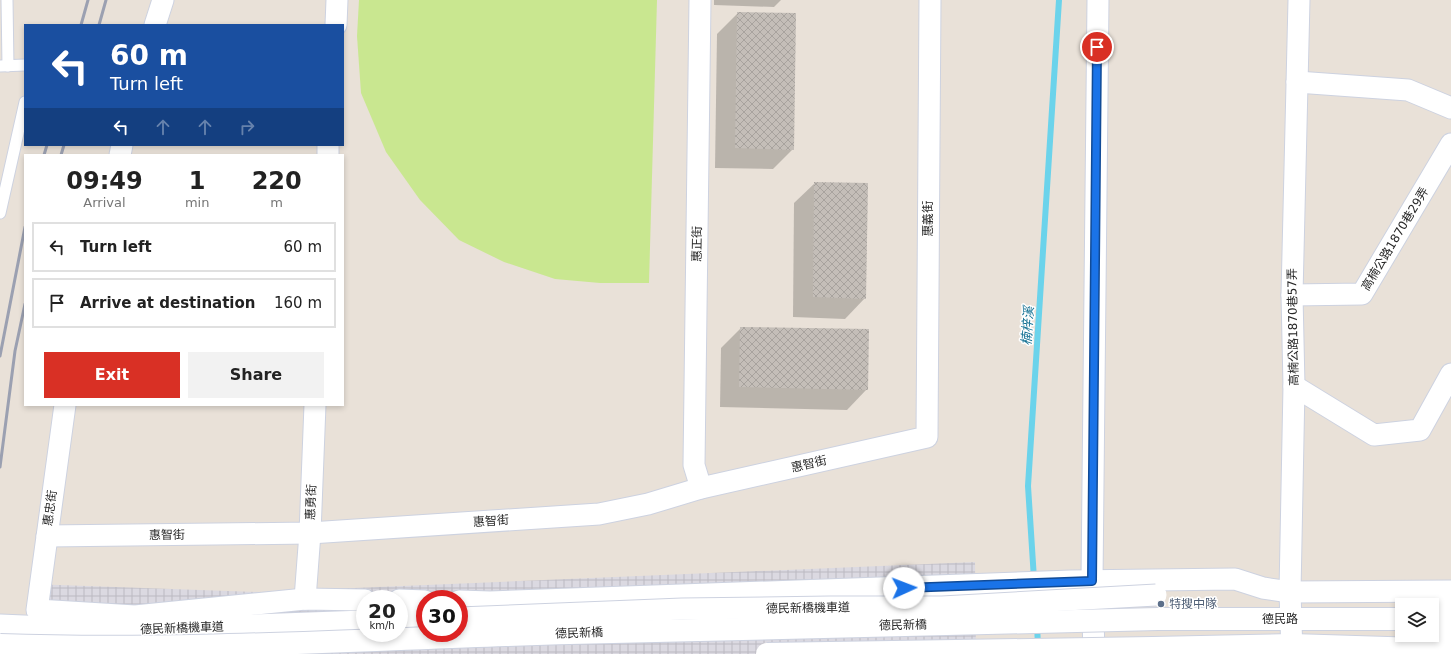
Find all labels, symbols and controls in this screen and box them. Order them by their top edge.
pin [1080,30,1114,64]
icon: arrive [1086,36,1108,58]
text: 60 m [110,39,188,72]
icon: left [44,40,96,92]
text: Turn left [110,73,183,94]
icon: left [110,116,132,138]
icon: ahead [152,116,174,138]
icon: ahead [194,116,216,138]
icon: right [236,116,258,138]
text: 09:49 [66,167,143,195]
text: 1 [189,167,205,195]
text: 220 [252,167,302,195]
street label: 高楠公路1870巷29弄 [1359,185,1431,293]
text: Arrival [83,195,126,210]
text: min [185,195,209,210]
text: m [270,195,283,210]
street label: 惠義街 [921,201,935,237]
street label: 惠正街 [690,226,704,262]
icon: left [46,236,68,258]
text: Turn left [80,238,152,256]
text: 60 m [284,238,322,256]
street label: 高楠公路1870巷57弄 [1285,268,1301,386]
icon: arrive [46,292,68,314]
text: Arrive at destination [80,294,255,312]
text: 160 m [274,294,322,312]
water label: 楠梓溪 [1019,304,1036,346]
button: Exit [44,352,180,398]
button: Share [188,352,324,398]
street label: 惠智街 [790,453,828,475]
street label: 惠勇街 [303,484,319,520]
street label: 惠忠街 [41,489,59,527]
street label: 惠智街 [473,513,509,529]
street label: 惠智街 [149,528,185,542]
position arrow [883,567,925,609]
speed limit sign: 30 [416,590,468,642]
place label: 特搜中隊 [1169,597,1217,611]
map controls [1395,598,1439,642]
button: layers [1395,598,1439,642]
text: 20 [368,599,396,623]
marker: 特搜中隊 [1156,599,1166,609]
street label: 德民新橋機車道 [766,600,850,616]
street label: 德民路 [1262,612,1298,626]
street label: 德民新橋 [879,618,927,632]
street label: 德民新橋機車道 [140,620,224,636]
text: km/h [369,620,395,631]
street label: 德民新橋 [555,625,603,641]

